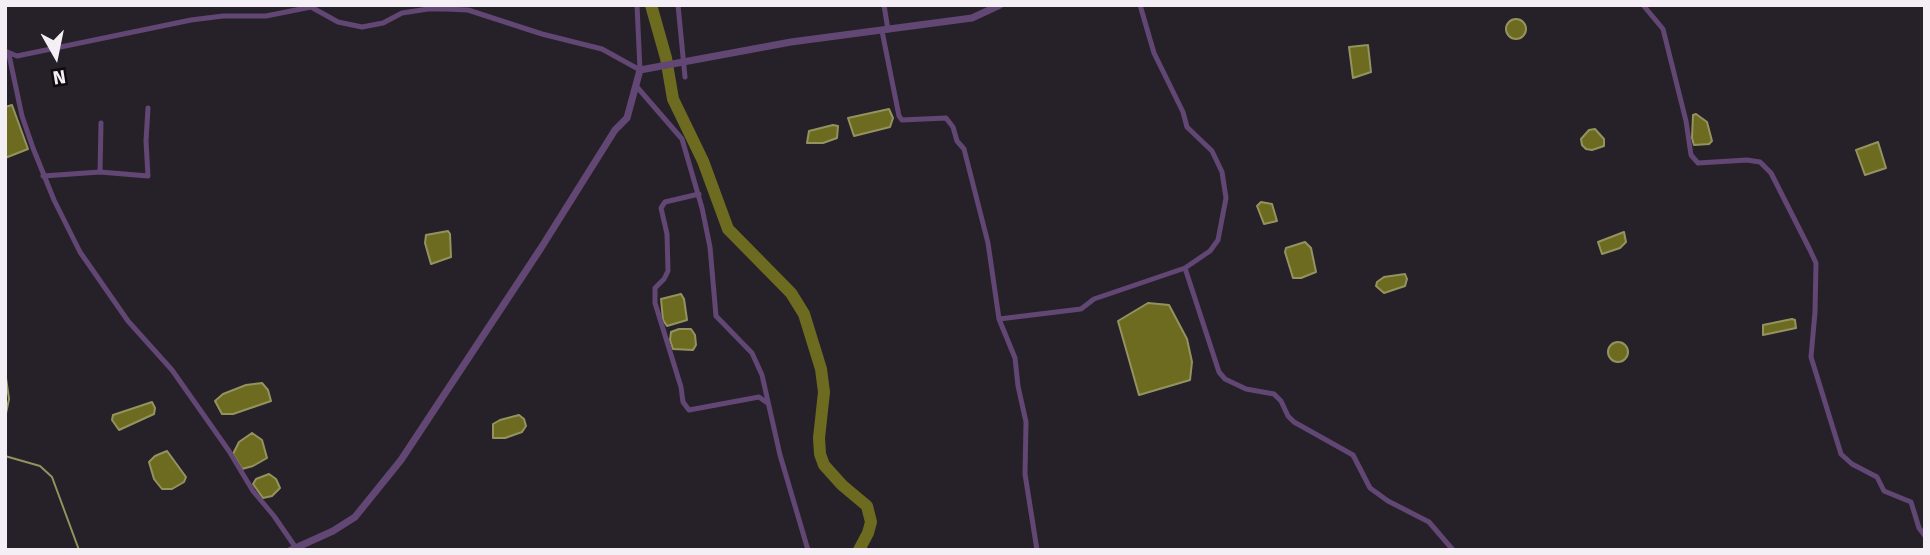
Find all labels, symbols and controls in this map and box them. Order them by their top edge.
north arrow [21,21,91,91]
text: N [51,65,67,90]

